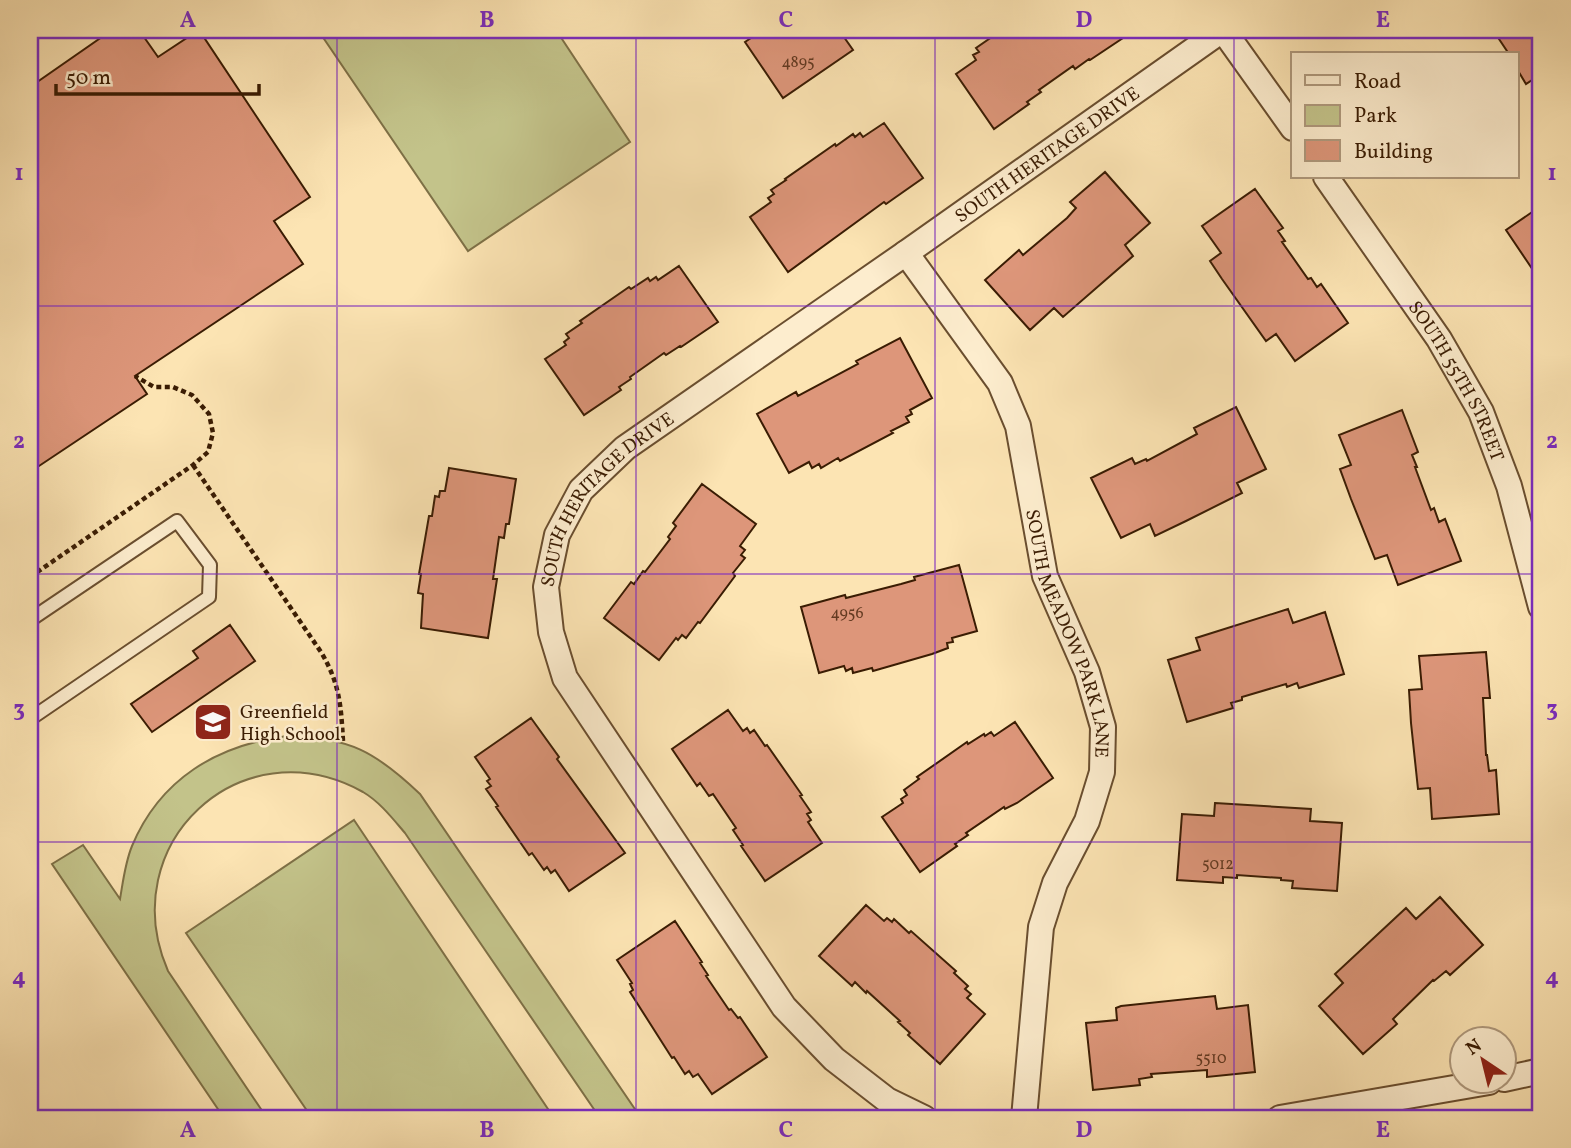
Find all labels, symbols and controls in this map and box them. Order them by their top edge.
text: A [180,5,196,37]
text: B [479,5,495,37]
text: C [779,5,793,37]
text: D [1076,5,1093,37]
text: E [1376,5,1390,37]
scale bar [56,52,259,96]
house number: 4895 [781,52,815,74]
legend [1291,52,1518,178]
text: 50 m [66,64,111,93]
text: Road [1354,68,1401,97]
street label: SOUTH HERITAGE DRIVE [950,81,1146,230]
text: Park [1354,102,1397,131]
text: Building [1354,138,1433,167]
text: 1 [14,158,24,190]
text: 1 [1547,158,1557,190]
street label: SOUTH 55TH STREET [1401,296,1509,465]
street label: SOUTH HERITAGE DRIVE [535,407,680,589]
text: 2 [13,426,25,458]
text: 2 [1546,426,1558,458]
street label: SOUTH MEADOW PARK LANE [1018,507,1115,758]
house number: 4956 [830,603,864,625]
text: 3 [13,694,25,726]
text: 3 [1546,694,1558,726]
place label: Greenfield High School [240,700,341,748]
school or university icon: Greenfield High School [192,701,234,743]
house number: 5012 [1202,854,1234,876]
text: 4 [12,962,26,994]
text: 4 [1545,962,1559,994]
north arrow [1448,1026,1518,1096]
text: N [1461,1033,1488,1062]
house number: 5510 [1195,1048,1227,1070]
text: A [180,1115,196,1147]
text: B [479,1115,495,1147]
text: C [779,1115,793,1147]
text: D [1076,1115,1093,1147]
text: E [1376,1115,1390,1147]

